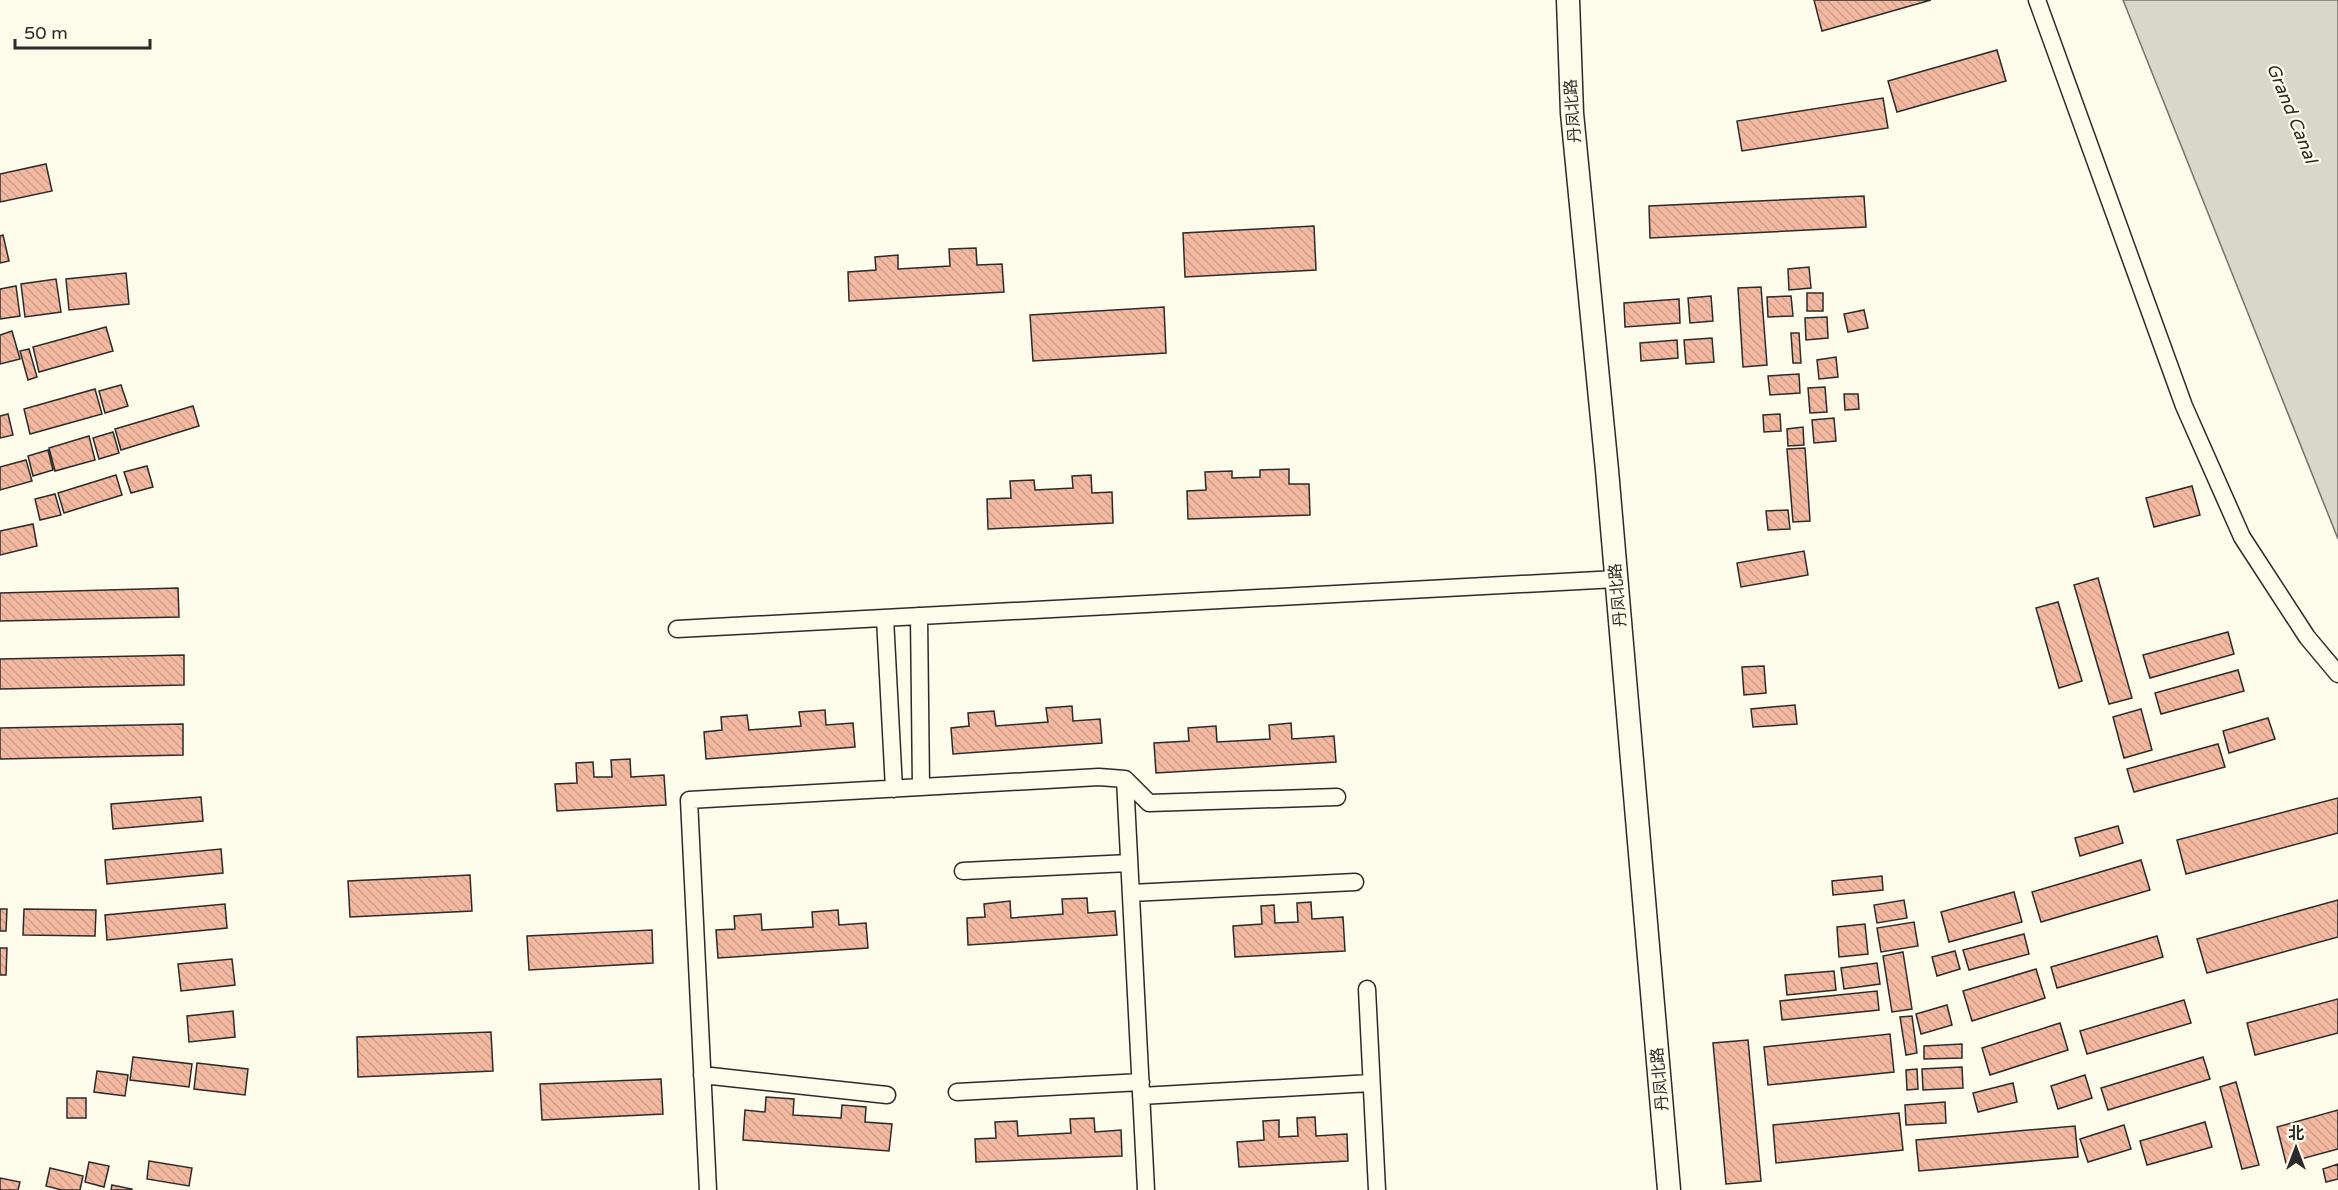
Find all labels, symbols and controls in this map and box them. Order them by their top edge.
scale bar [15,12,150,50]
text: 50 m [24,22,68,44]
water label: Grand Canal [2262,60,2323,169]
street label: 丹凤北路 [1561,78,1585,144]
street label: 丹凤北路 [1605,562,1631,628]
street label: 丹凤北路 [1647,1046,1673,1112]
north arrow [2266,1118,2326,1178]
text: 北 [2288,1124,2304,1144]

